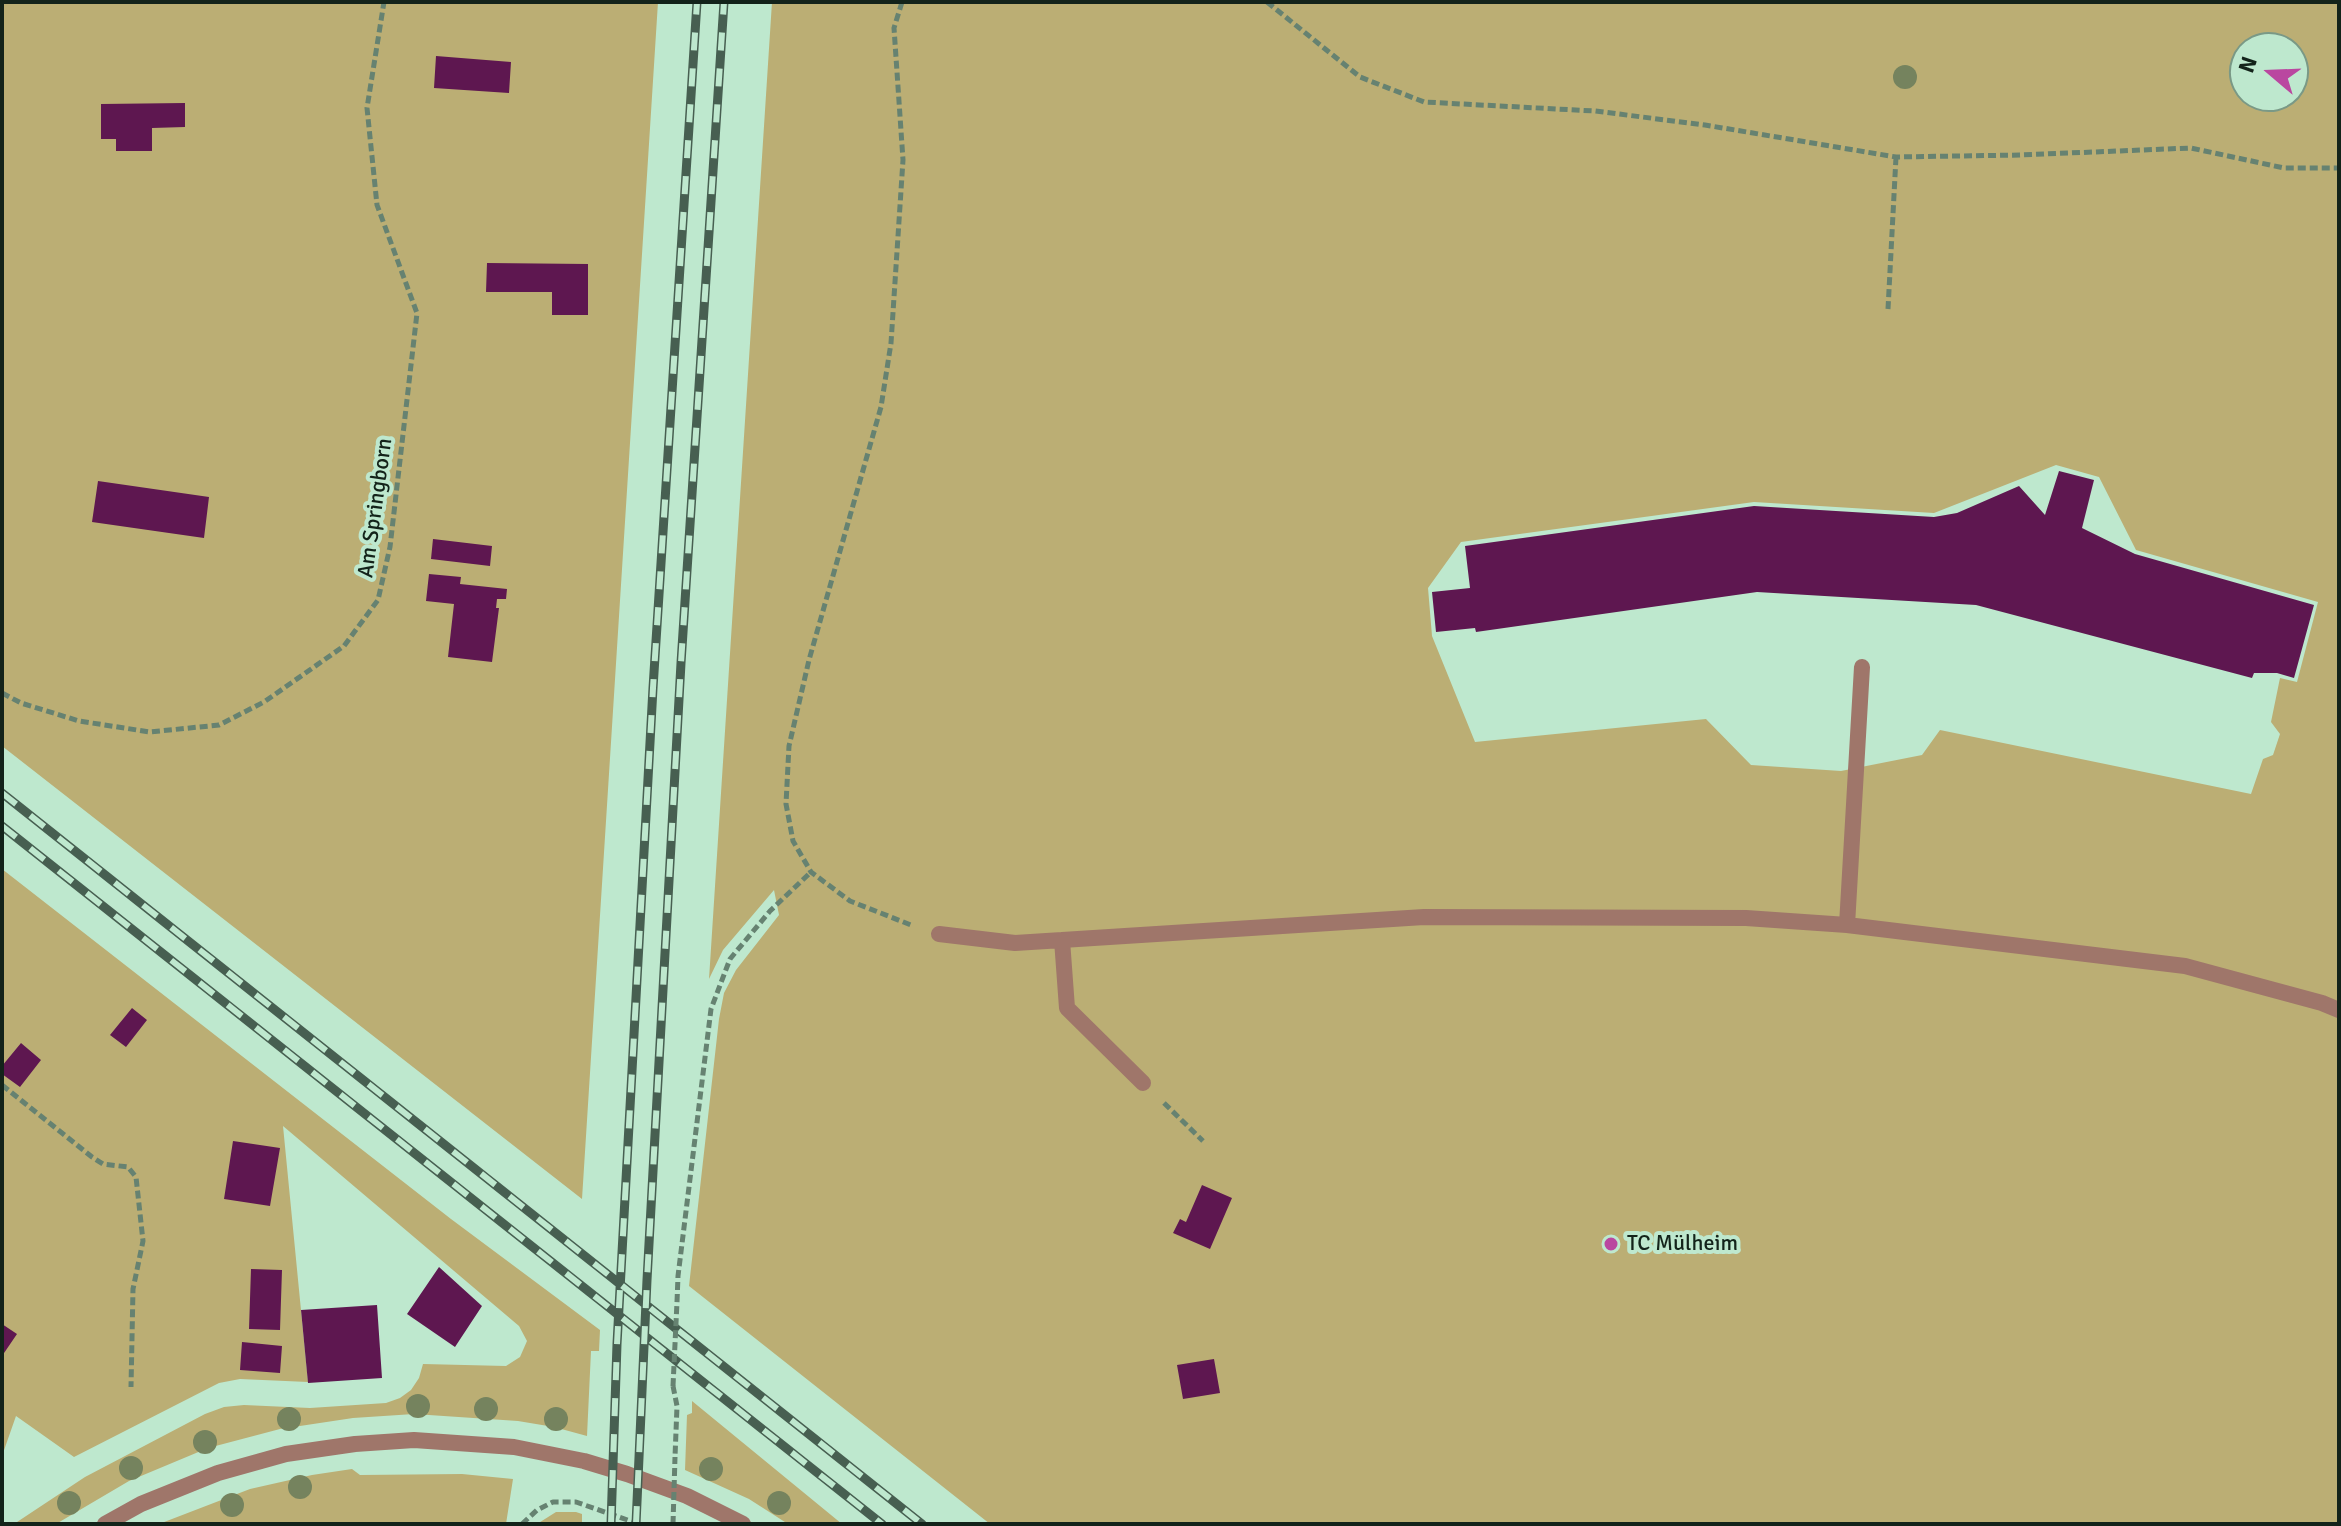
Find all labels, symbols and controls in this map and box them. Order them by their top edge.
north arrow [2229,32,2309,112]
text: N [2232,53,2263,76]
street label: Am Springborn [353,436,399,580]
place label: TC Mülheim [1627,1231,1738,1257]
marker: TC Mülheim [1602,1235,1620,1253]

